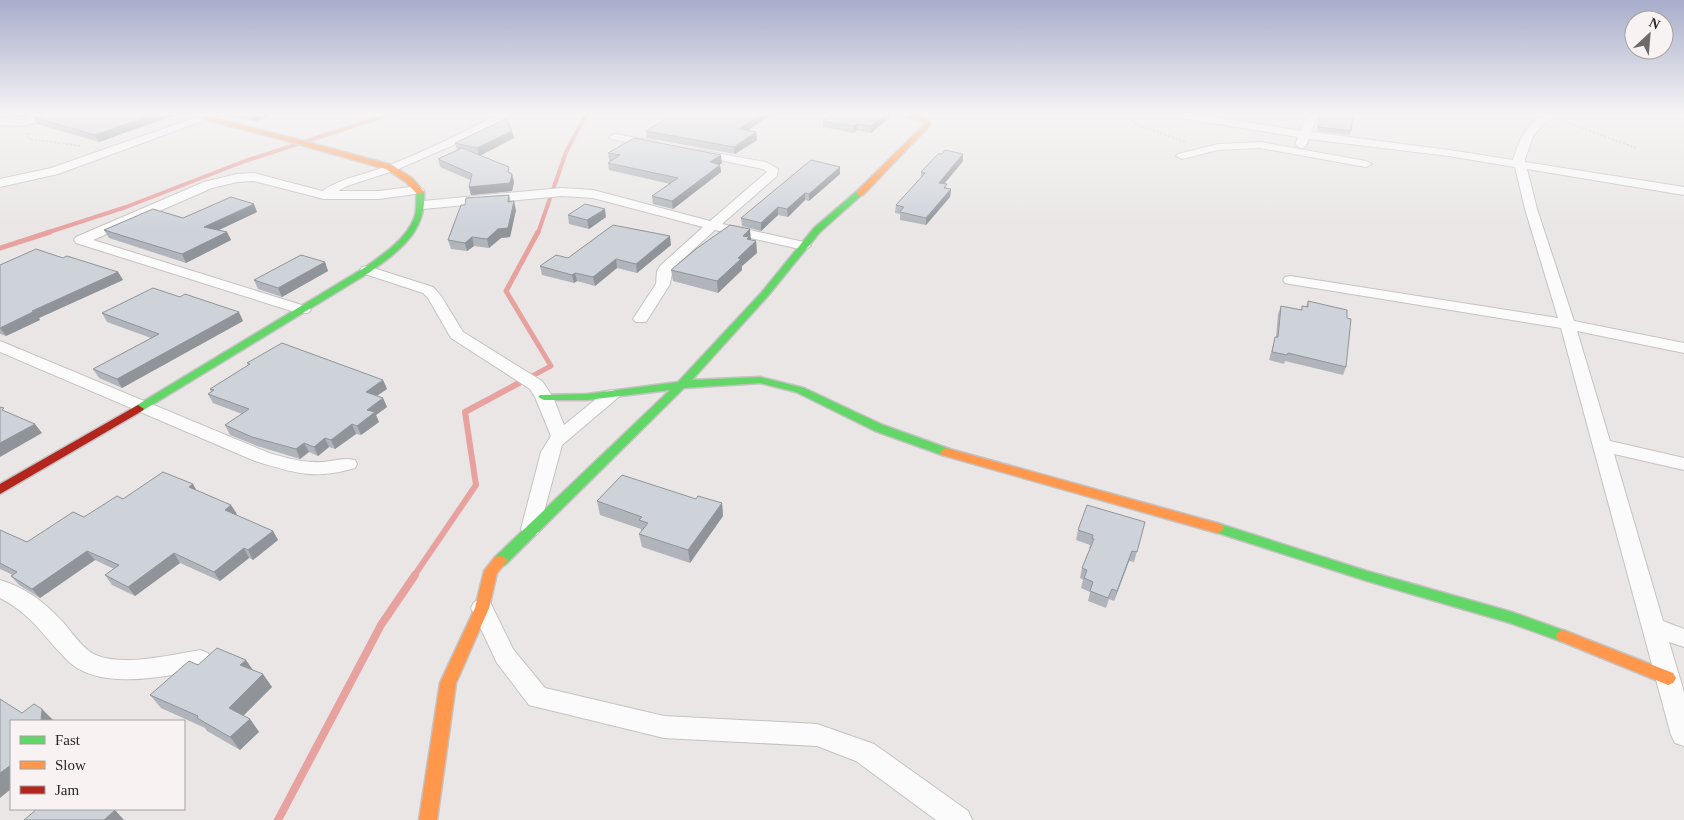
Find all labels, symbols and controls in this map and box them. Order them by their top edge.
north arrow [1624,10,1674,60]
text: N [1647,15,1662,33]
legend [10,720,185,810]
text: Fast [55,732,81,748]
text: Slow [55,757,86,773]
text: Jam [55,782,79,798]

